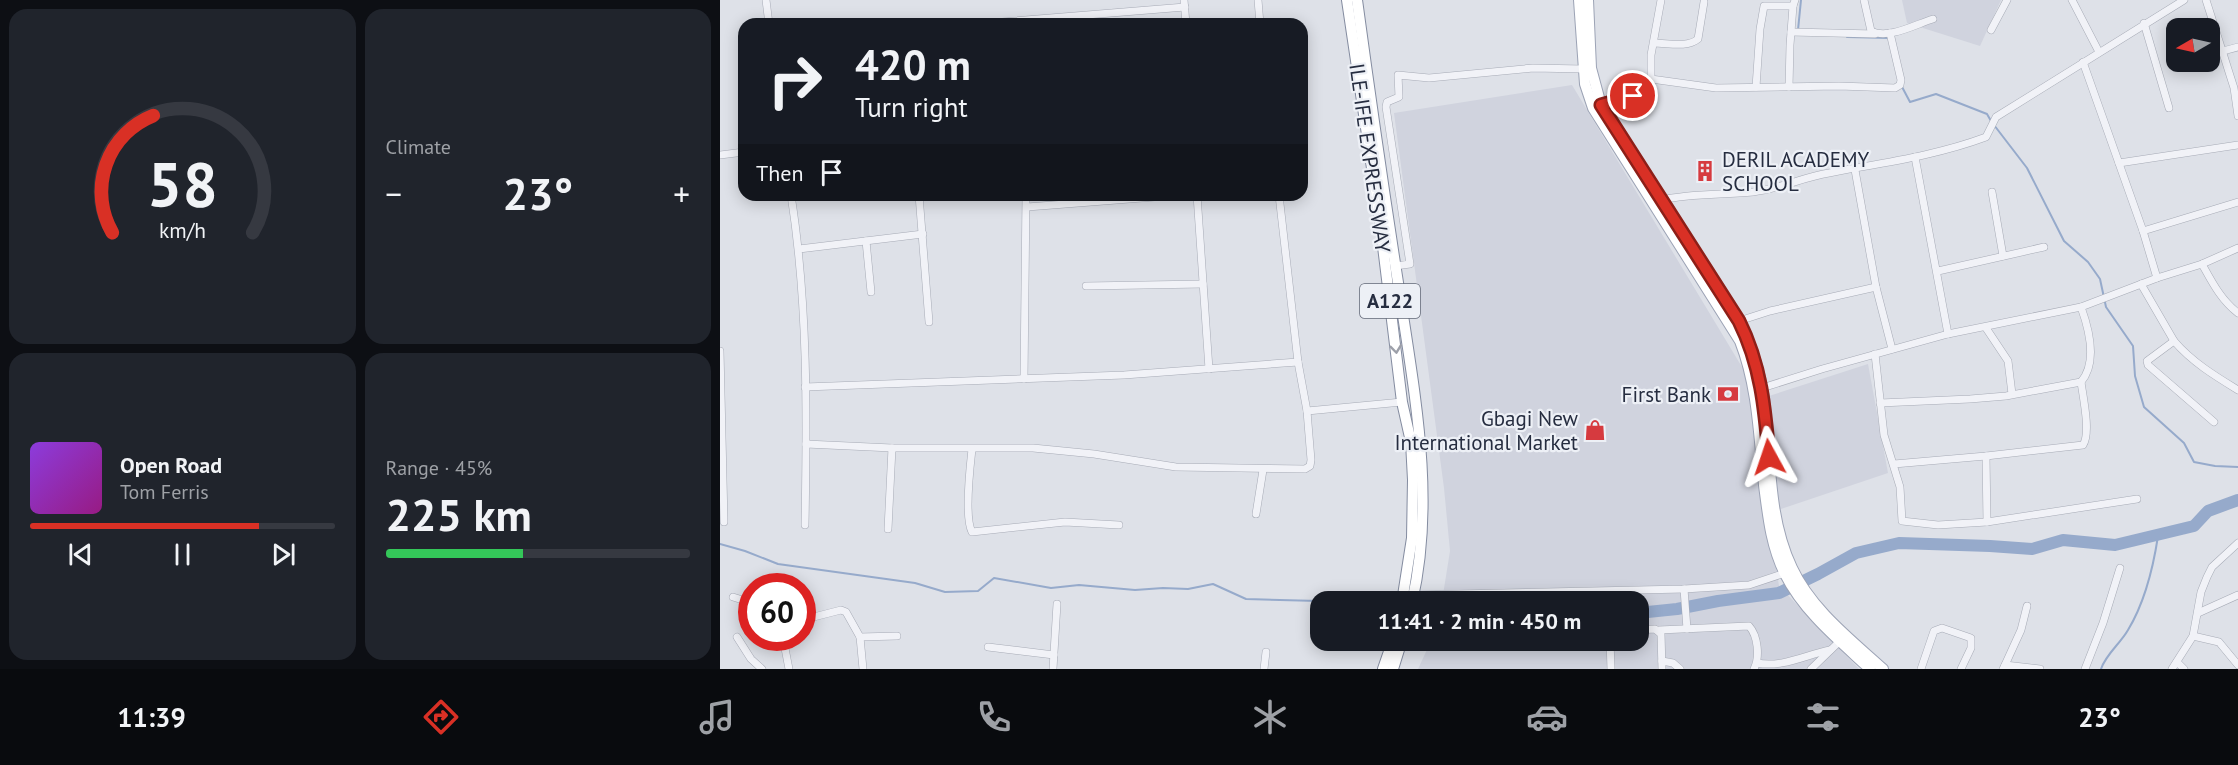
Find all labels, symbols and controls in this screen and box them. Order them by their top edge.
north arrow [2166,18,2220,72]
map controls [2166,18,2220,72]
text: 420 m [855,37,971,92]
icon: right [756,42,834,120]
street label: ILE-IFE EXPRESSWAY [1343,62,1397,255]
pin [1607,70,1658,121]
icon: arrive [1616,79,1649,112]
text: Turn right [855,90,968,124]
text: Climate [386,134,451,160]
text: 58 [147,143,218,224]
place label: DERIL ACADEMY SCHOOL [1722,146,1870,197]
icon: arrive [815,156,848,189]
text: Then [756,159,803,187]
building icon: DERIL ACADEMY SCHOOL [1693,159,1717,183]
text: 23° [502,164,573,222]
text: − [386,172,402,215]
text: + [673,172,690,215]
text: km/h [159,217,206,245]
road number: A122 [1360,284,1420,318]
one-way arrow [1389,345,1401,354]
place label: First Bank [1622,381,1711,408]
bank icon: First Bank [1716,382,1740,406]
place label: Gbagi New International Market [1394,405,1579,456]
shop icon: Gbagi New International Market [1583,418,1607,442]
position arrow [1737,425,1801,489]
text: Open Road [120,451,222,479]
text: Range · 45% [386,455,492,481]
text: Tom Ferris [120,479,209,505]
text: 225 km [386,485,532,543]
icon: previous [64,538,97,571]
icon: pause [166,538,199,571]
icon: next [267,538,300,571]
speed limit sign: 60 [738,573,816,651]
text: 11:41 · 2 min · 450 m [1378,607,1581,635]
icon: directions [420,696,462,738]
icon: music [696,696,738,738]
icon: phone [973,696,1015,738]
icon: climate [1249,696,1291,738]
icon: car [1526,696,1568,738]
icon: filters [1802,696,1844,738]
text: 11:39 [117,700,186,734]
text: 23° [2078,700,2121,734]

